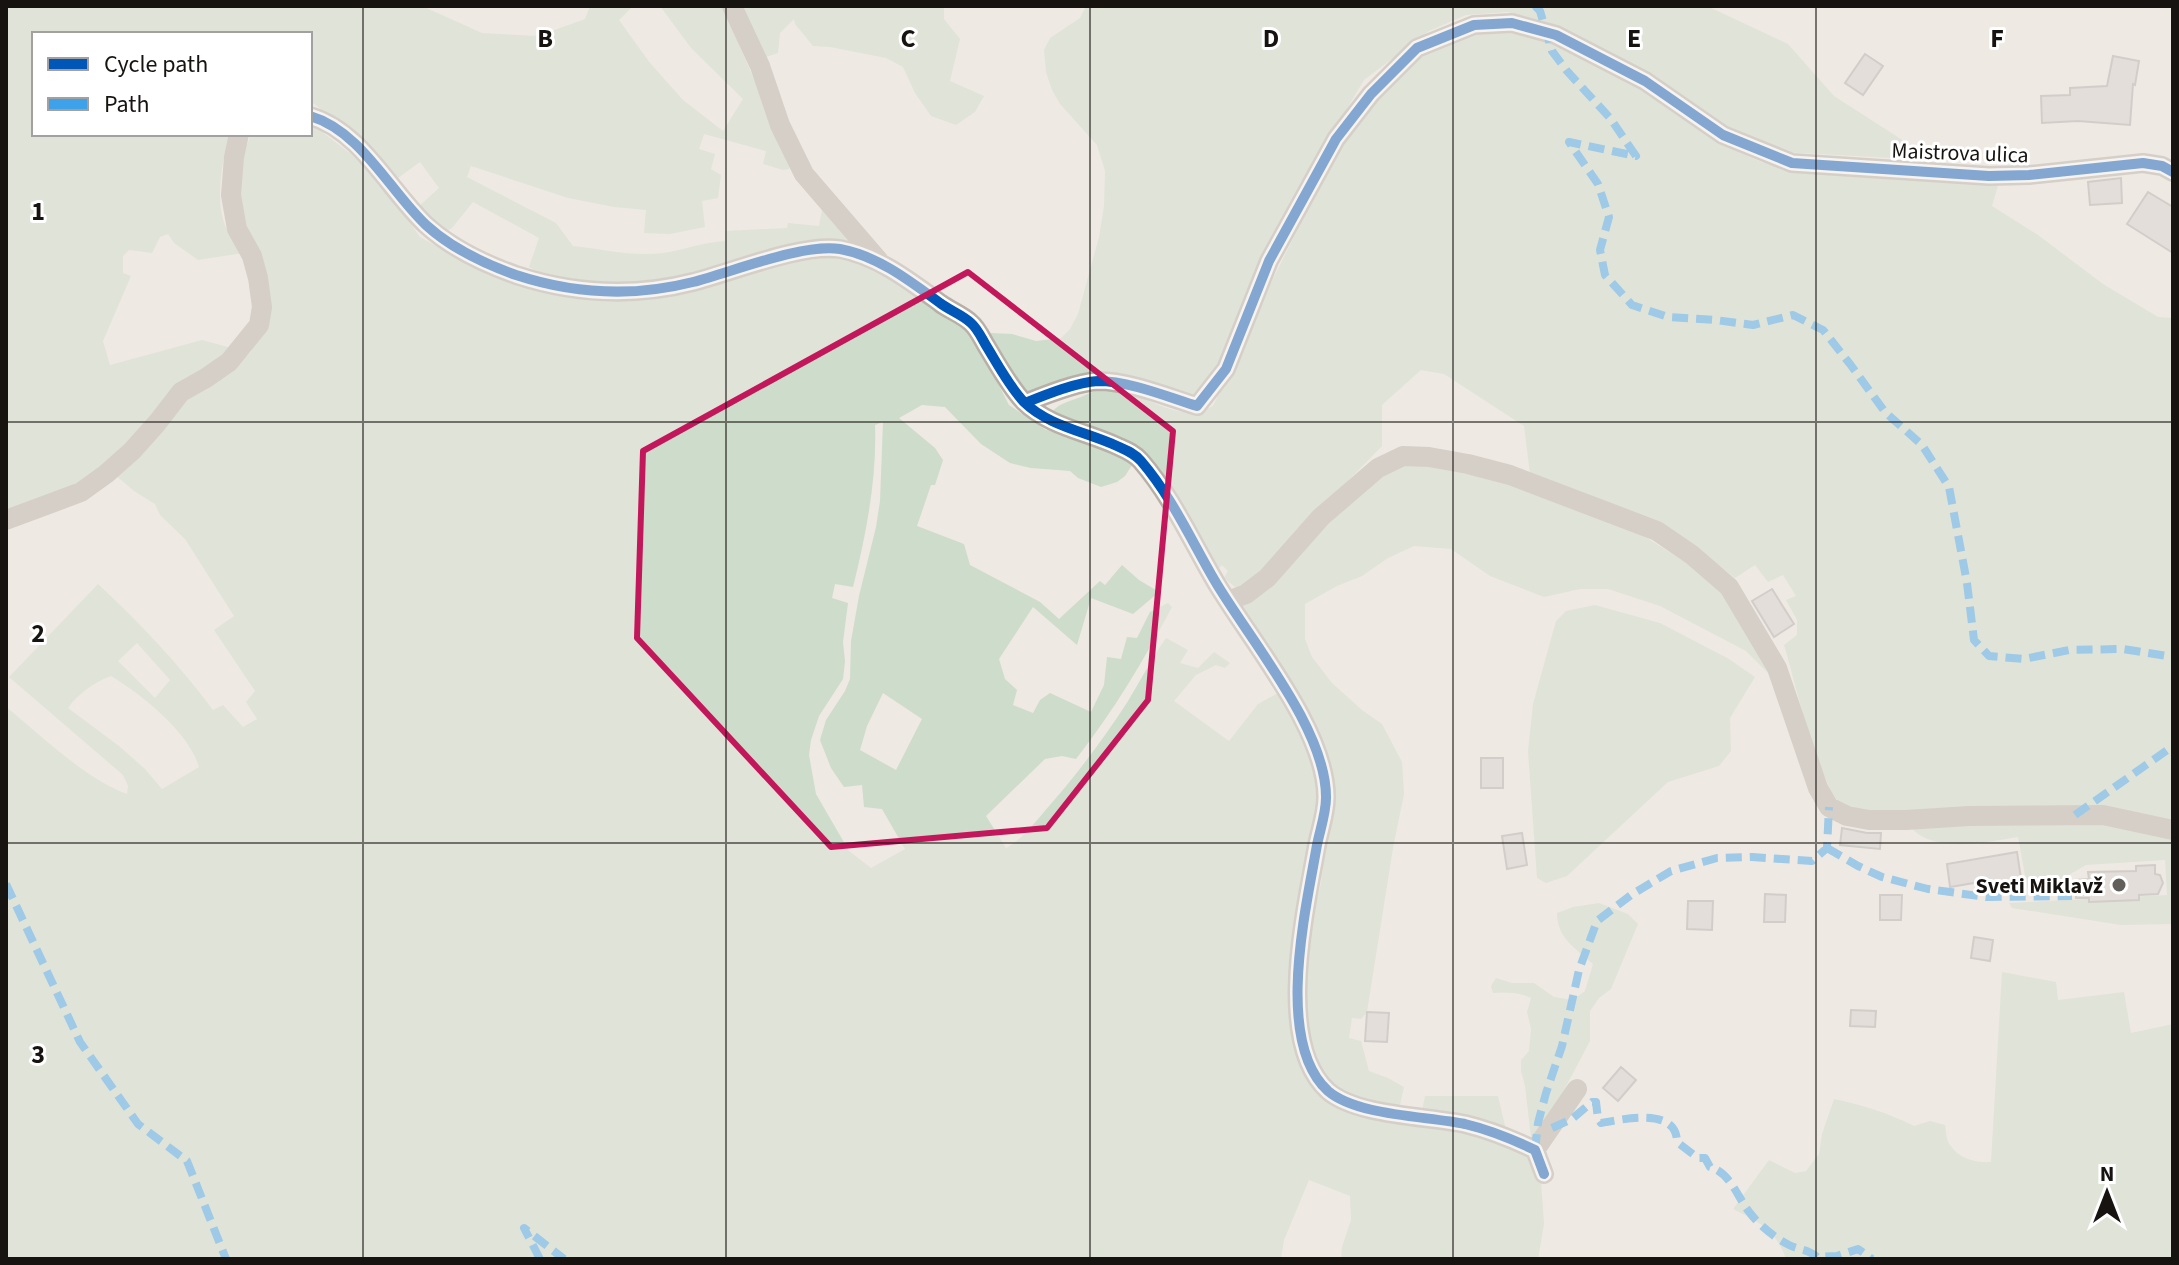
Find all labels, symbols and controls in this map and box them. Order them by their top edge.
text: B [537,20,553,57]
text: C [900,20,916,57]
text: D [1263,20,1279,57]
text: E [1627,20,1641,57]
text: F [1990,20,2004,57]
legend [32,32,312,136]
text: Cycle path [104,47,208,82]
text: Path [104,87,150,122]
street label: Maistrova ulica [1891,135,2029,171]
text: 1 [31,193,45,230]
text: 2 [31,615,45,652]
place label: Sveti Miklavž [1976,870,2103,902]
marker: Sveti Miklavž [2110,876,2128,894]
text: 3 [31,1036,45,1073]
north arrow [2067,1153,2147,1233]
text: N [2100,1158,2114,1190]

